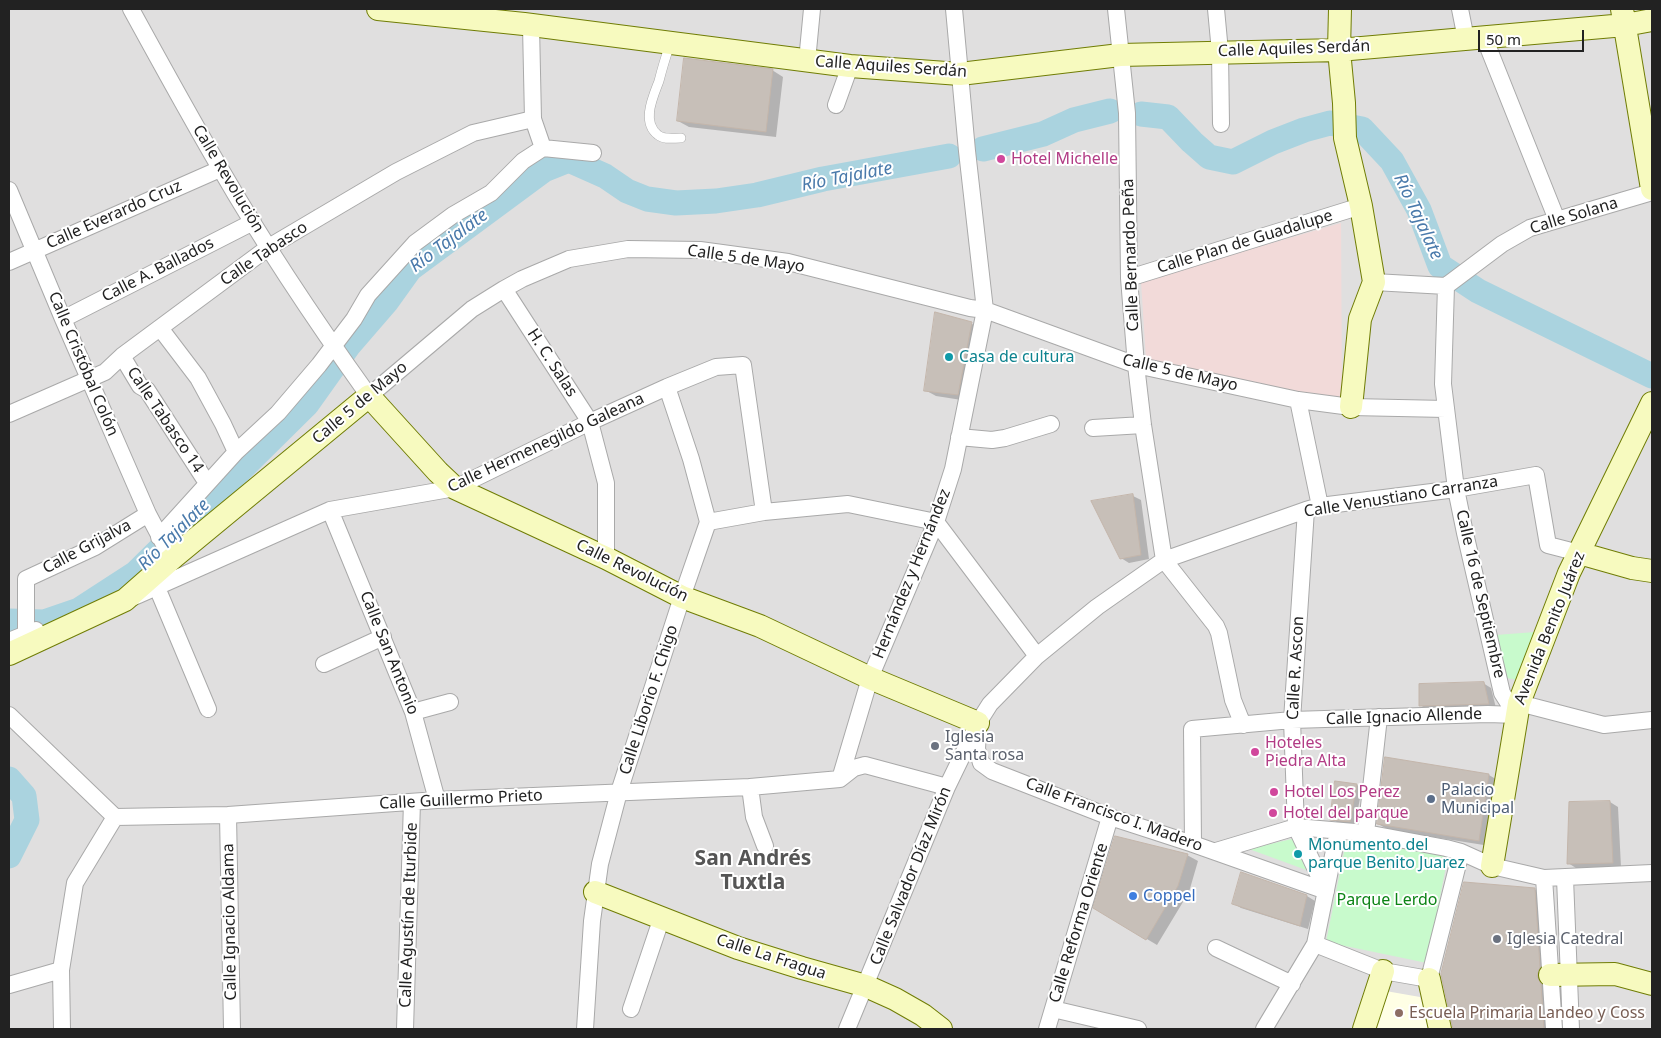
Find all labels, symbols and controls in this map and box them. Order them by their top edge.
scale bar [1481,20,1587,52]
text: 50 m [1486,29,1521,49]
street label: Calle Aquiles Serdán [1218,37,1370,61]
street label: Calle Aquiles Serdán [814,52,968,82]
street label: Calle Revolución [188,122,268,236]
place label: Hotel Michelle [1011,149,1118,169]
marker: Hotel Michelle [995,153,1007,165]
water label: Río Tajalate [800,158,894,196]
water label: Río Tajalate [1389,171,1447,263]
street label: Calle Everardo Cruz [43,177,185,253]
street label: Calle Bernardo Peña [1119,178,1143,332]
street label: Calle Solana [1528,194,1620,238]
water label: Río Tajalate [406,205,492,277]
street label: Calle Plan de Guadalupe [1155,206,1335,278]
street label: Calle Tabasco [217,218,311,290]
street label: Calle A. Ballados [99,234,217,306]
street label: Calle 5 de Mayo [686,241,806,277]
street label: Calle Cristóbal Colón [44,289,122,439]
street label: H. C. Salas [523,325,581,401]
place label: Casa de cultura [959,347,1075,367]
street label: Calle 5 de Mayo [1120,350,1240,396]
marker: Casa de cultura [943,351,955,363]
street label: Calle 5 de Mayo [309,358,411,448]
street label: Calle Tabasco 14 [123,363,207,477]
street label: Calle Hermenegildo Galeana [445,389,647,497]
street label: Calle Venustiano Carranza [1303,472,1499,522]
street label: Hernández y Hernández [869,486,955,662]
water label: Río Tajalate [134,495,214,575]
street label: Calle 16 de Septiembre [1451,508,1509,680]
street label: Calle Grijalva [40,516,134,578]
street label: Calle Revolución [573,536,691,606]
street label: Avenida Benito Juárez [1511,549,1589,707]
street label: Calle San Antonio [355,588,423,718]
street label: Calle R. Ascon [1284,616,1308,720]
street label: Calle Liborio F. Chigo [616,623,682,777]
street label: Calle Ignacio Allende [1325,705,1483,729]
place label: Iglesia Santa rosa [945,727,1024,765]
place label: Hoteles Piedra Alta [1265,733,1346,771]
marker: Iglesia Santa rosa [929,740,941,752]
marker: Hoteles Piedra Alta [1249,746,1261,758]
street label: Calle Francisco I. Madero [1023,774,1205,856]
place label: Palacio Municipal [1441,780,1514,818]
place label: Hotel Los Perez [1284,782,1400,802]
street label: Calle Salvador Díaz Mirón [866,784,956,968]
street label: Calle Guillermo Prieto [379,786,543,814]
marker: Hotel Los Perez [1268,786,1280,798]
marker: Palacio Municipal [1425,793,1437,805]
place label: Hotel del parque [1283,803,1409,823]
marker: Hotel del parque [1267,807,1279,819]
street label: Calle Agustín de Iturbide [396,822,422,1008]
place label: Monumento del parque Benito Juarez [1308,835,1465,873]
street label: Calle Reforma Oriente [1046,841,1112,1005]
street label: Calle Ignacio Aldama [219,843,241,1001]
district label: San Andrés Tuxtla [695,846,811,896]
marker: Monumento del parque Benito Juarez [1292,848,1304,860]
place label: Coppel [1143,886,1196,906]
marker: Coppel [1127,890,1139,902]
park label: Parque Lerdo [1336,890,1438,910]
place label: Iglesia Catedral [1507,929,1623,949]
street label: Calle La Fragua [714,930,828,984]
marker: Iglesia Catedral [1491,933,1503,945]
place label: Escuela Primaria Landeo y Coss [1409,1003,1645,1023]
marker: Escuela Primaria Landeo y Coss [1393,1007,1405,1019]

